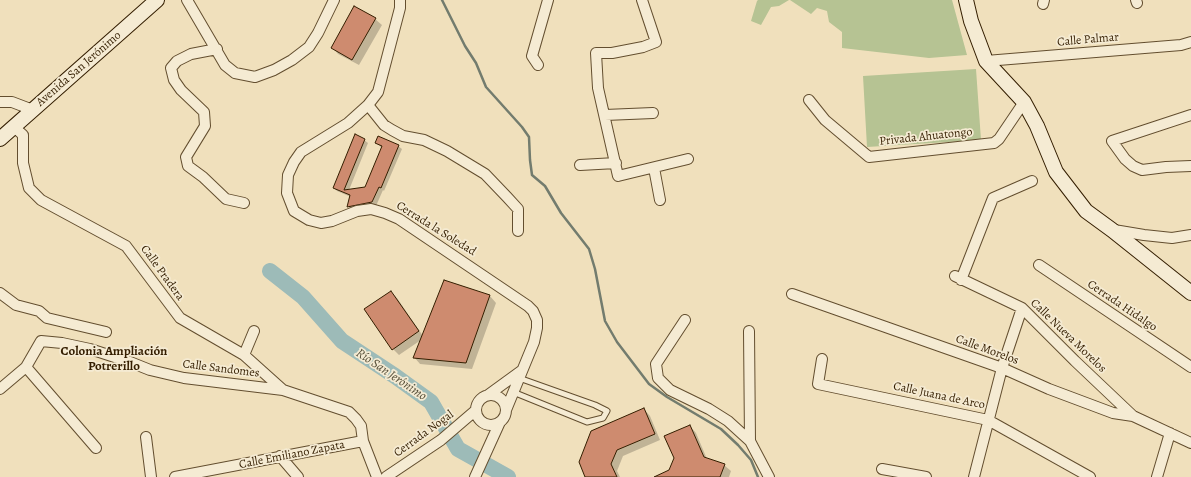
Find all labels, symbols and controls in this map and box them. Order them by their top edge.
street label: Avenida San Jerónimo [34,28,124,110]
street label: Calle Palmar [1057,30,1119,50]
street label: Privada Ahuatongo [879,125,973,149]
street label: Cerrada la Soledad [393,199,479,259]
street label: Calle Pradera [137,242,187,304]
street label: Cerrada Hidalgo [1084,277,1160,335]
street label: Calle Nueva Morelos [1027,296,1109,376]
street label: Calle Morelos [953,332,1021,368]
district label: Colonia Ampliación Potrerillo [61,344,167,375]
water label: Río San Jerónimo [353,346,429,404]
street label: Calle Sandomes [182,357,260,381]
street label: Calle Juana de Arco [892,379,986,413]
street label: Cerrada Nogal [391,407,457,461]
street label: Calle Emiliano Zapata [238,438,346,472]

